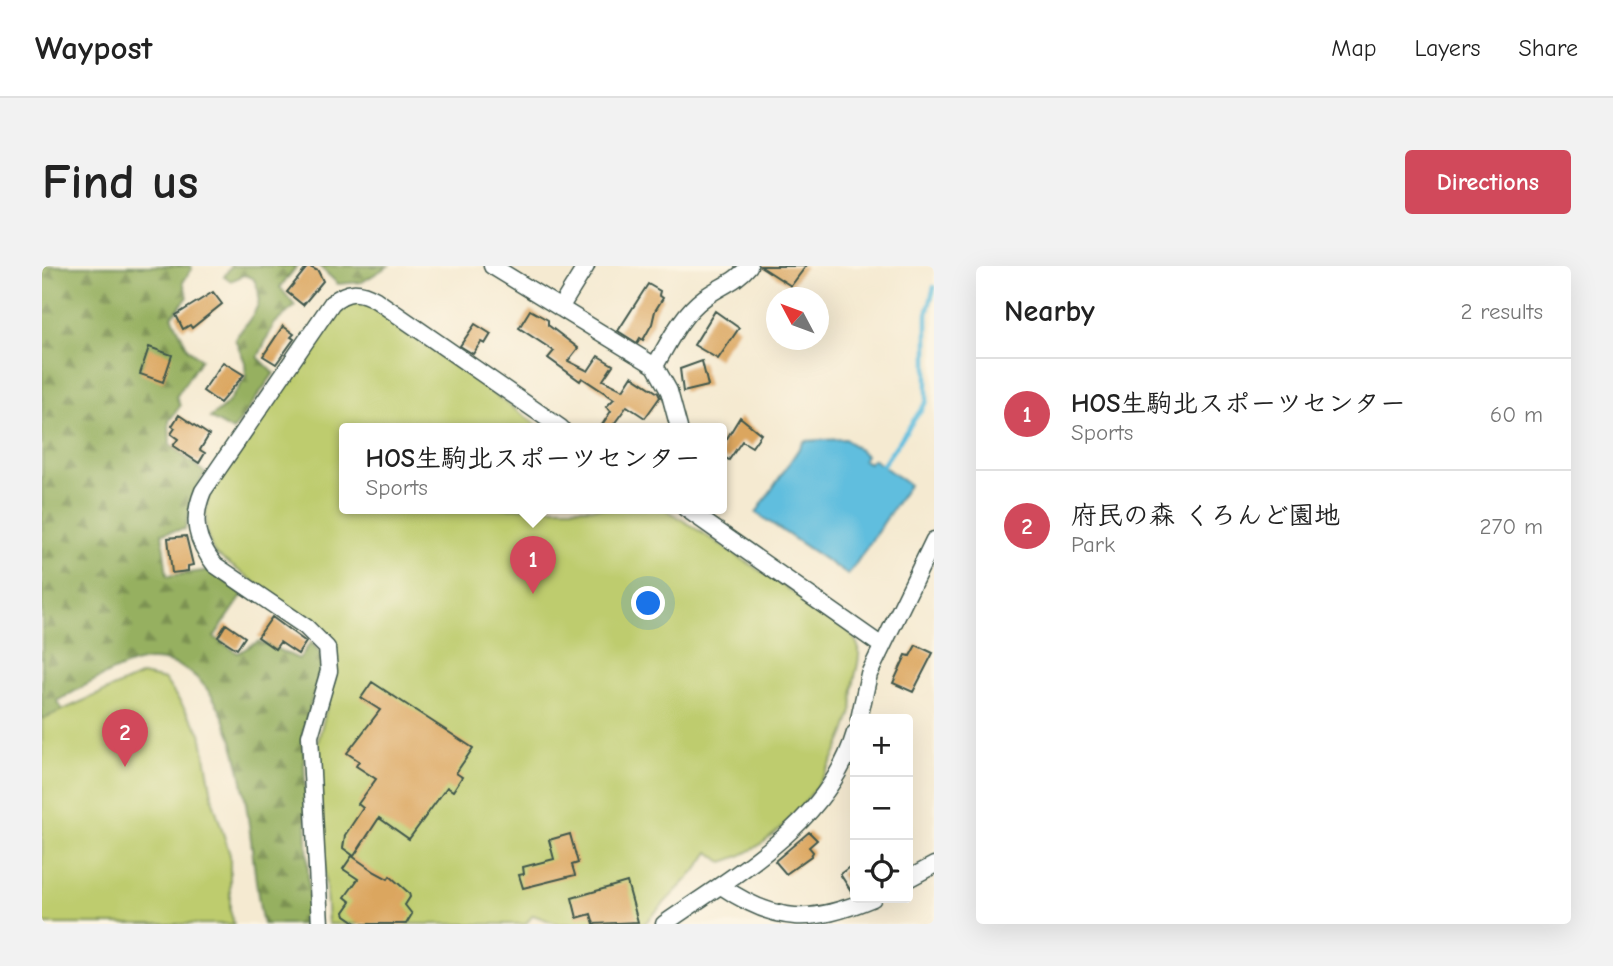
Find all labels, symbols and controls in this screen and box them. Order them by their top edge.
text: Waypost [35,29,152,67]
text: Map [1331,34,1377,62]
text: Layers [1415,34,1480,62]
text: Share [1518,34,1578,62]
button: Directions [1405,150,1571,214]
text: Find us [42,154,198,210]
north arrow [766,287,829,350]
text: Nearby [1004,294,1095,329]
text: 2 results [1461,298,1543,325]
text: HOS生駒北スポーツセンター [1071,389,1406,419]
text: 1 [1022,401,1032,428]
text: 60 m [1490,401,1543,428]
text: Sports [1071,419,1133,446]
popup [339,423,727,514]
text: HOS生駒北スポーツセンター [366,444,700,474]
text: Sports [366,474,428,501]
text: 府民の森 くろんど園地 [1071,501,1340,531]
text: 2 [1021,513,1033,540]
text: 270 m [1479,513,1543,540]
text: Park [1071,531,1115,558]
pin: 1 [510,536,556,594]
your location [631,586,665,620]
pin: 2 [102,709,148,767]
map controls [850,714,913,903]
button: + [850,714,913,777]
button: − [850,777,913,840]
button: locate [850,840,913,903]

